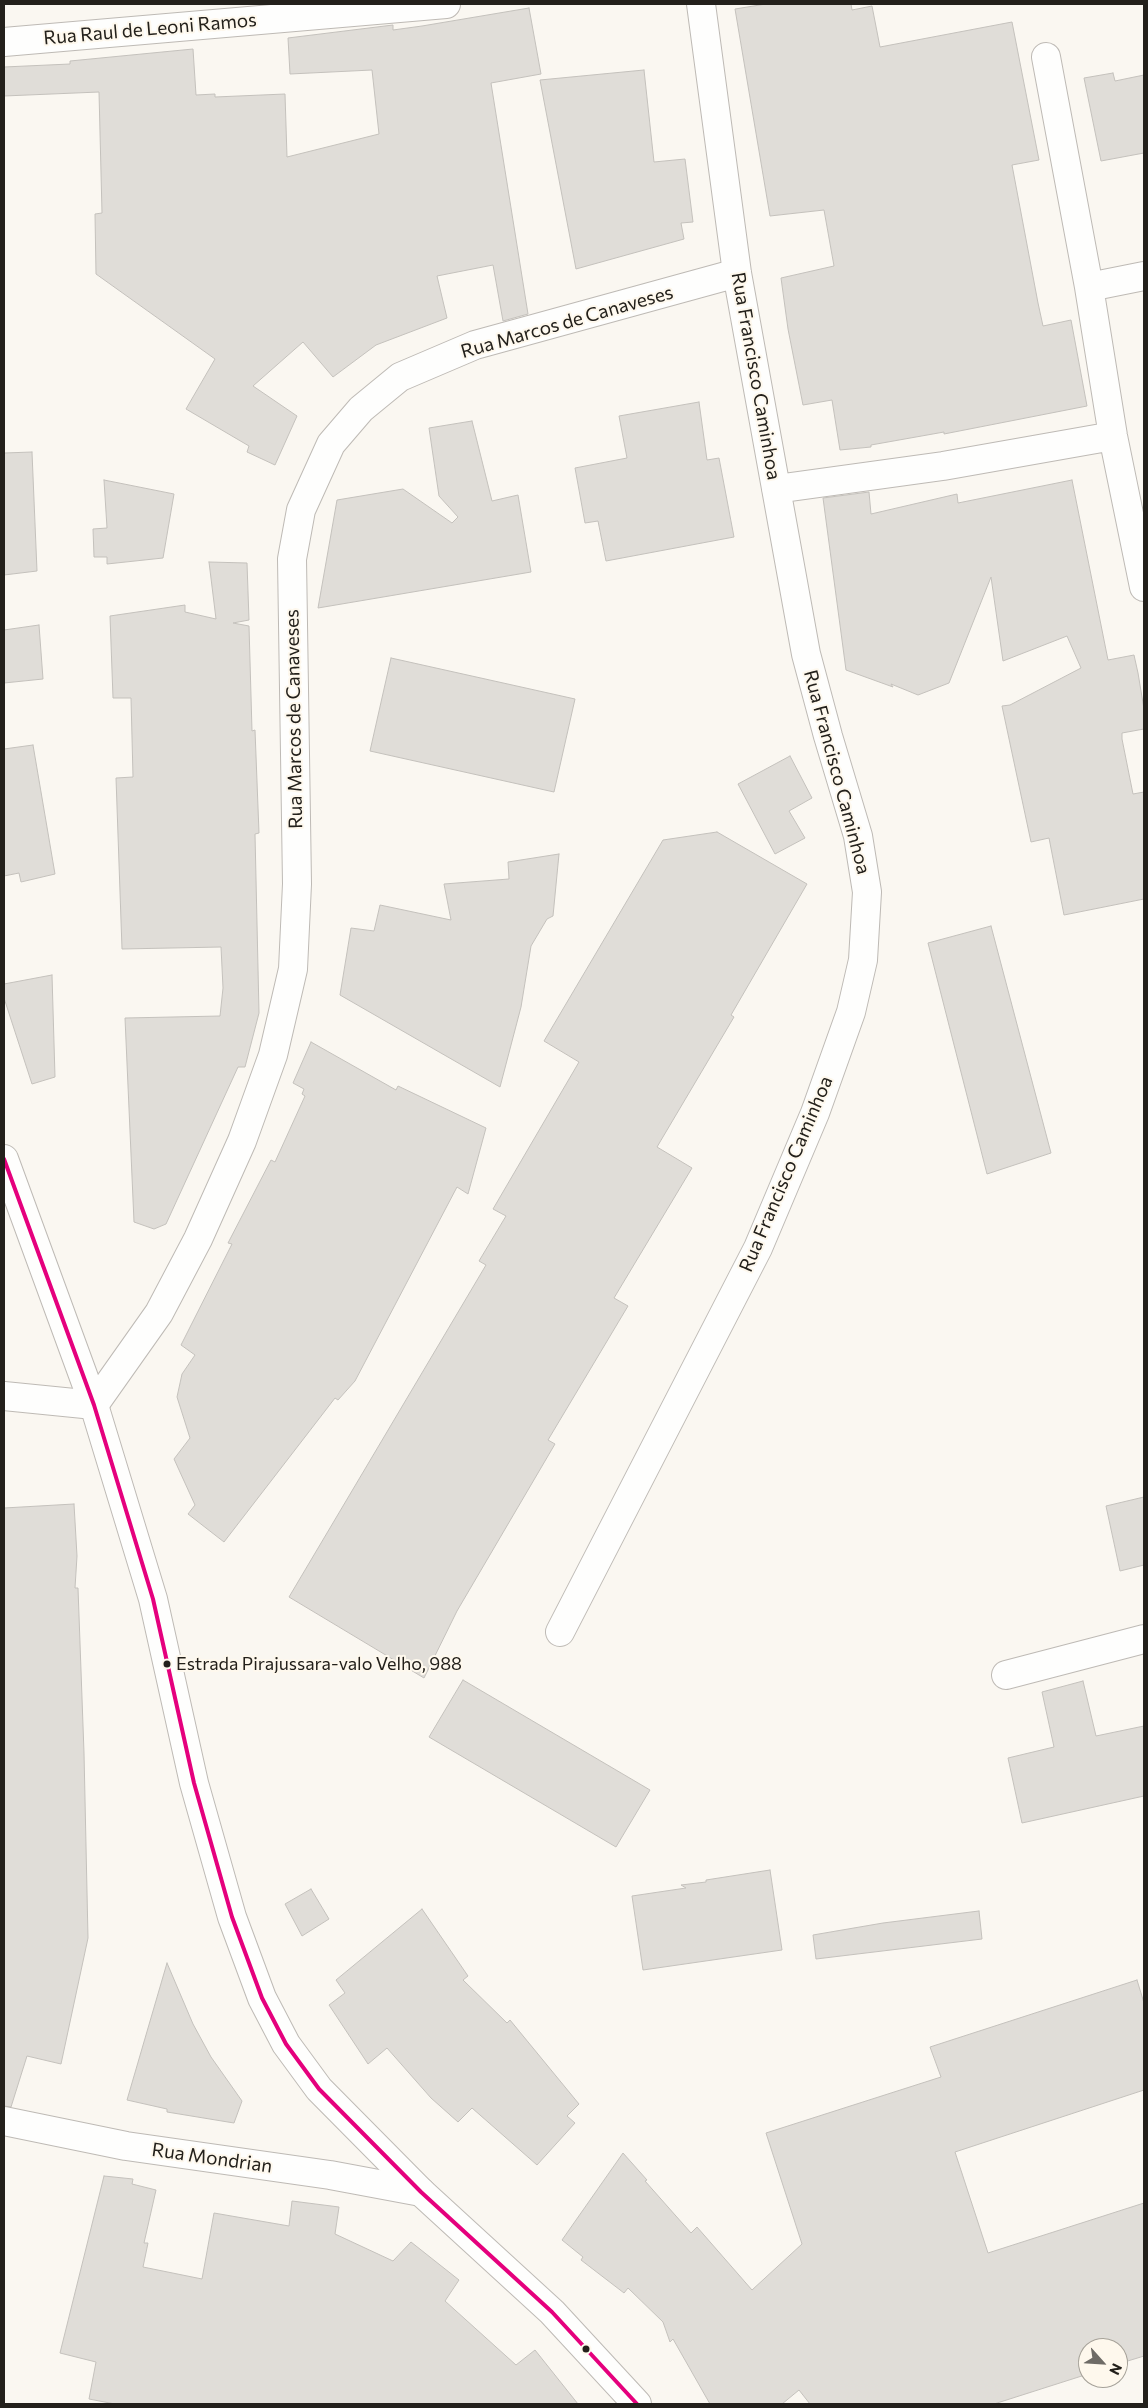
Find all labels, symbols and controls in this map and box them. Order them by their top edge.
street label: Rua Raul de Leoni Ramos [43,8,257,50]
street label: Rua Francisco Caminhoa [727,270,785,482]
street label: Rua Marcos de Canaveses [458,281,676,363]
street label: Rua Marcos de Canaveses [281,609,307,829]
street label: Rua Francisco Caminhoa [799,667,875,877]
street label: Rua Francisco Caminhoa [734,1073,838,1275]
place label: Estrada Pirajussara-valo Velho, 988 [176,1653,462,1675]
marker: Estrada Pirajussara-valo Velho, 988 [162,1659,172,1669]
street label: Rua Mondrian [150,2138,274,2178]
north arrow [1078,2338,1128,2388]
unlabelled marker [581,2344,591,2354]
text: N [1106,2361,1126,2378]

